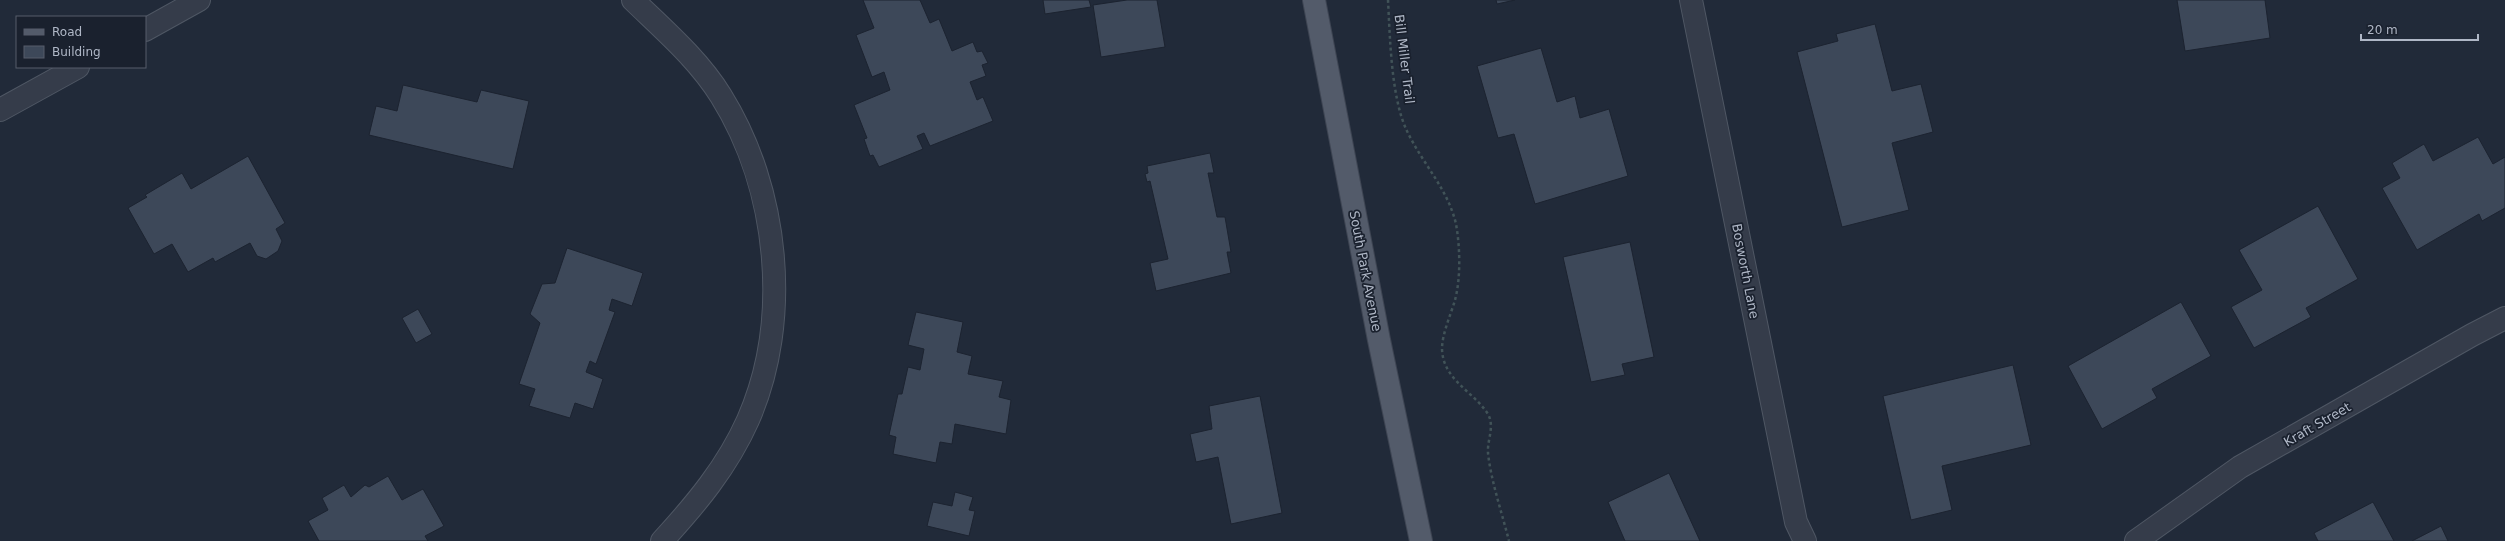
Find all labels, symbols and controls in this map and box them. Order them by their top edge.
street label: Bill Miller Trail [1392,13,1417,105]
legend [16,16,146,68]
scale bar [2361,16,2478,42]
text: 20 m [2367,23,2398,37]
text: Road [52,25,82,39]
text: Building [52,45,101,59]
street label: South Park Avenue [1346,210,1385,333]
street label: Bosworth Lane [1729,222,1762,320]
street label: Kraft Street [2281,399,2353,450]

